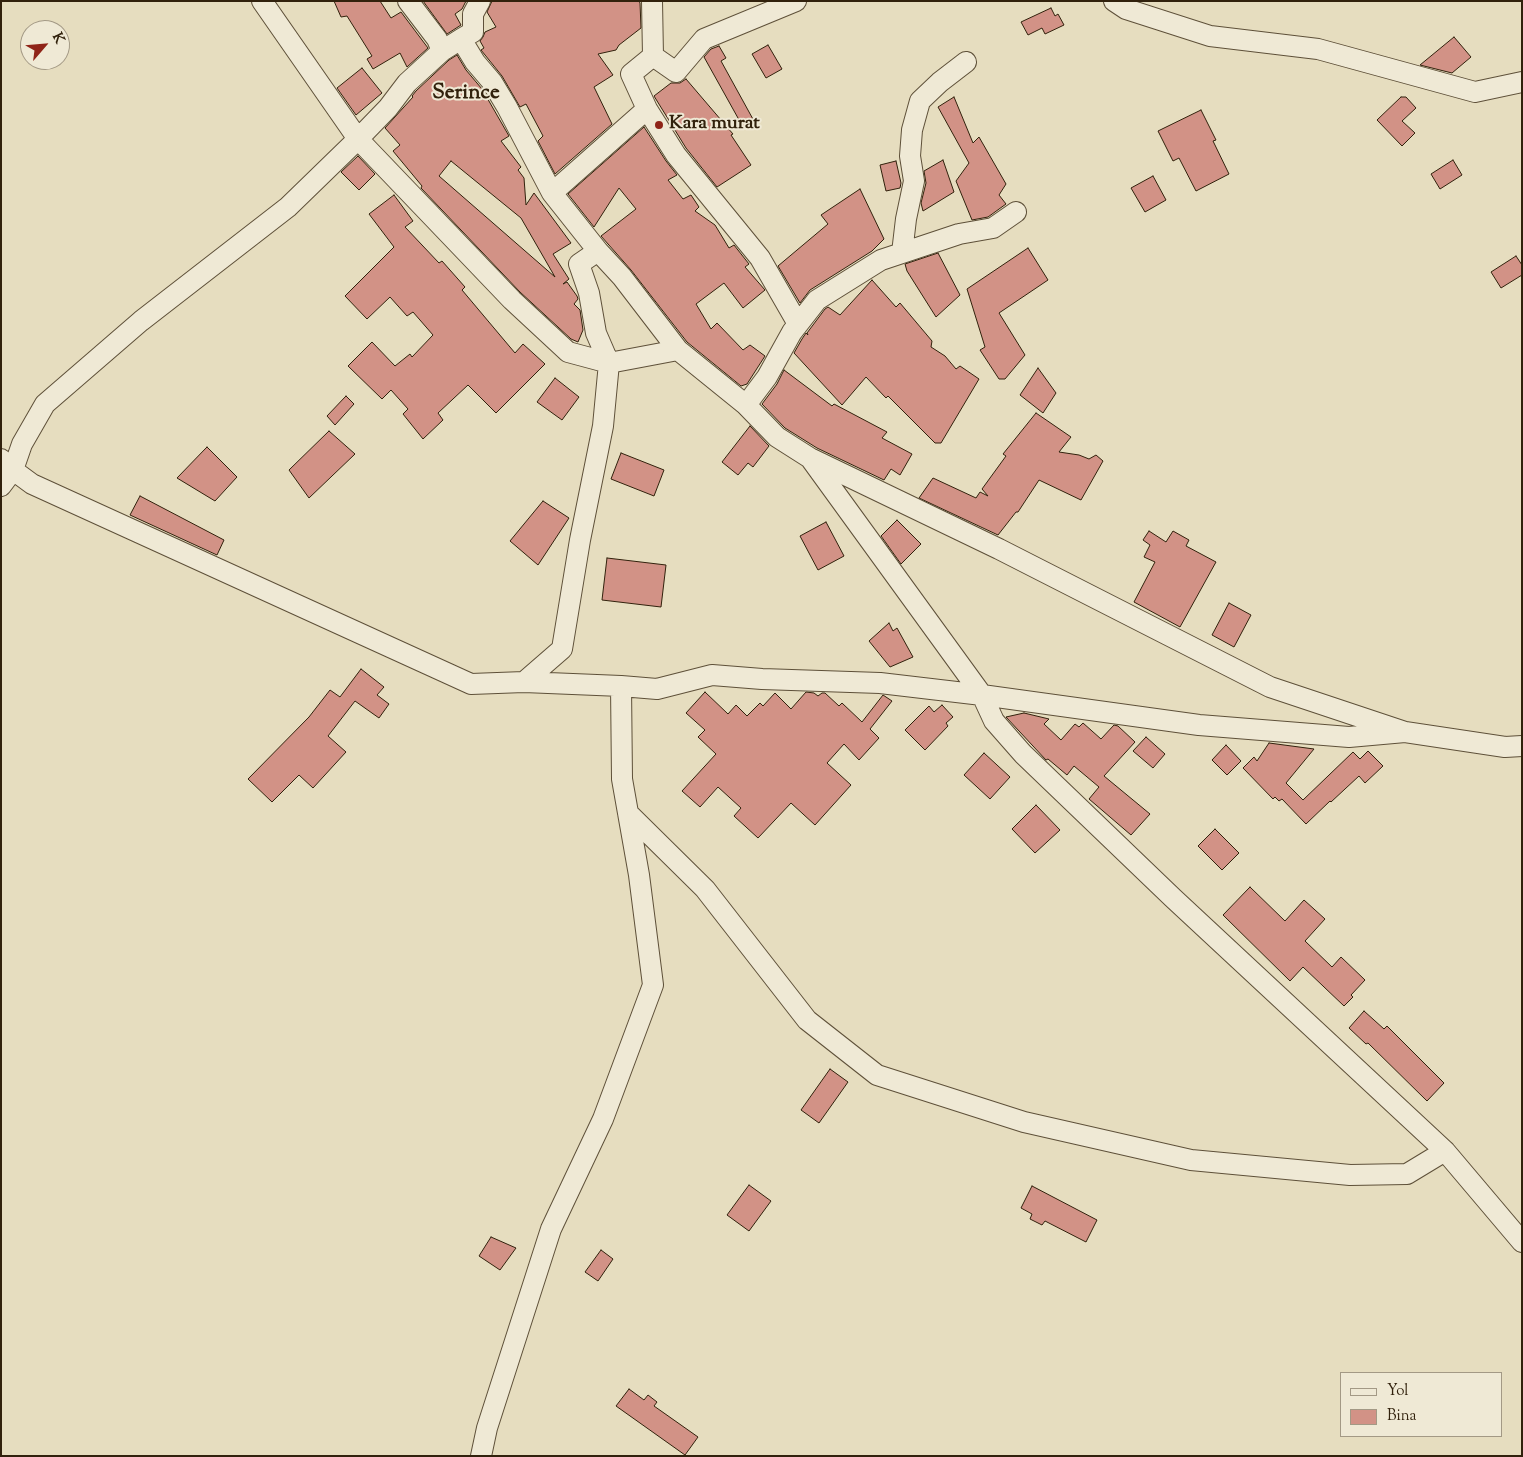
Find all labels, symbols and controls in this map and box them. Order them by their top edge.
north arrow [20,20,70,70]
text: K [46,30,69,48]
district label: Serince [432,81,500,107]
place label: Kara murat [669,114,760,136]
marker: Kara murat [653,119,665,131]
legend [1340,1372,1503,1437]
text: Yol [1387,1381,1409,1402]
text: Bina [1387,1406,1417,1427]

